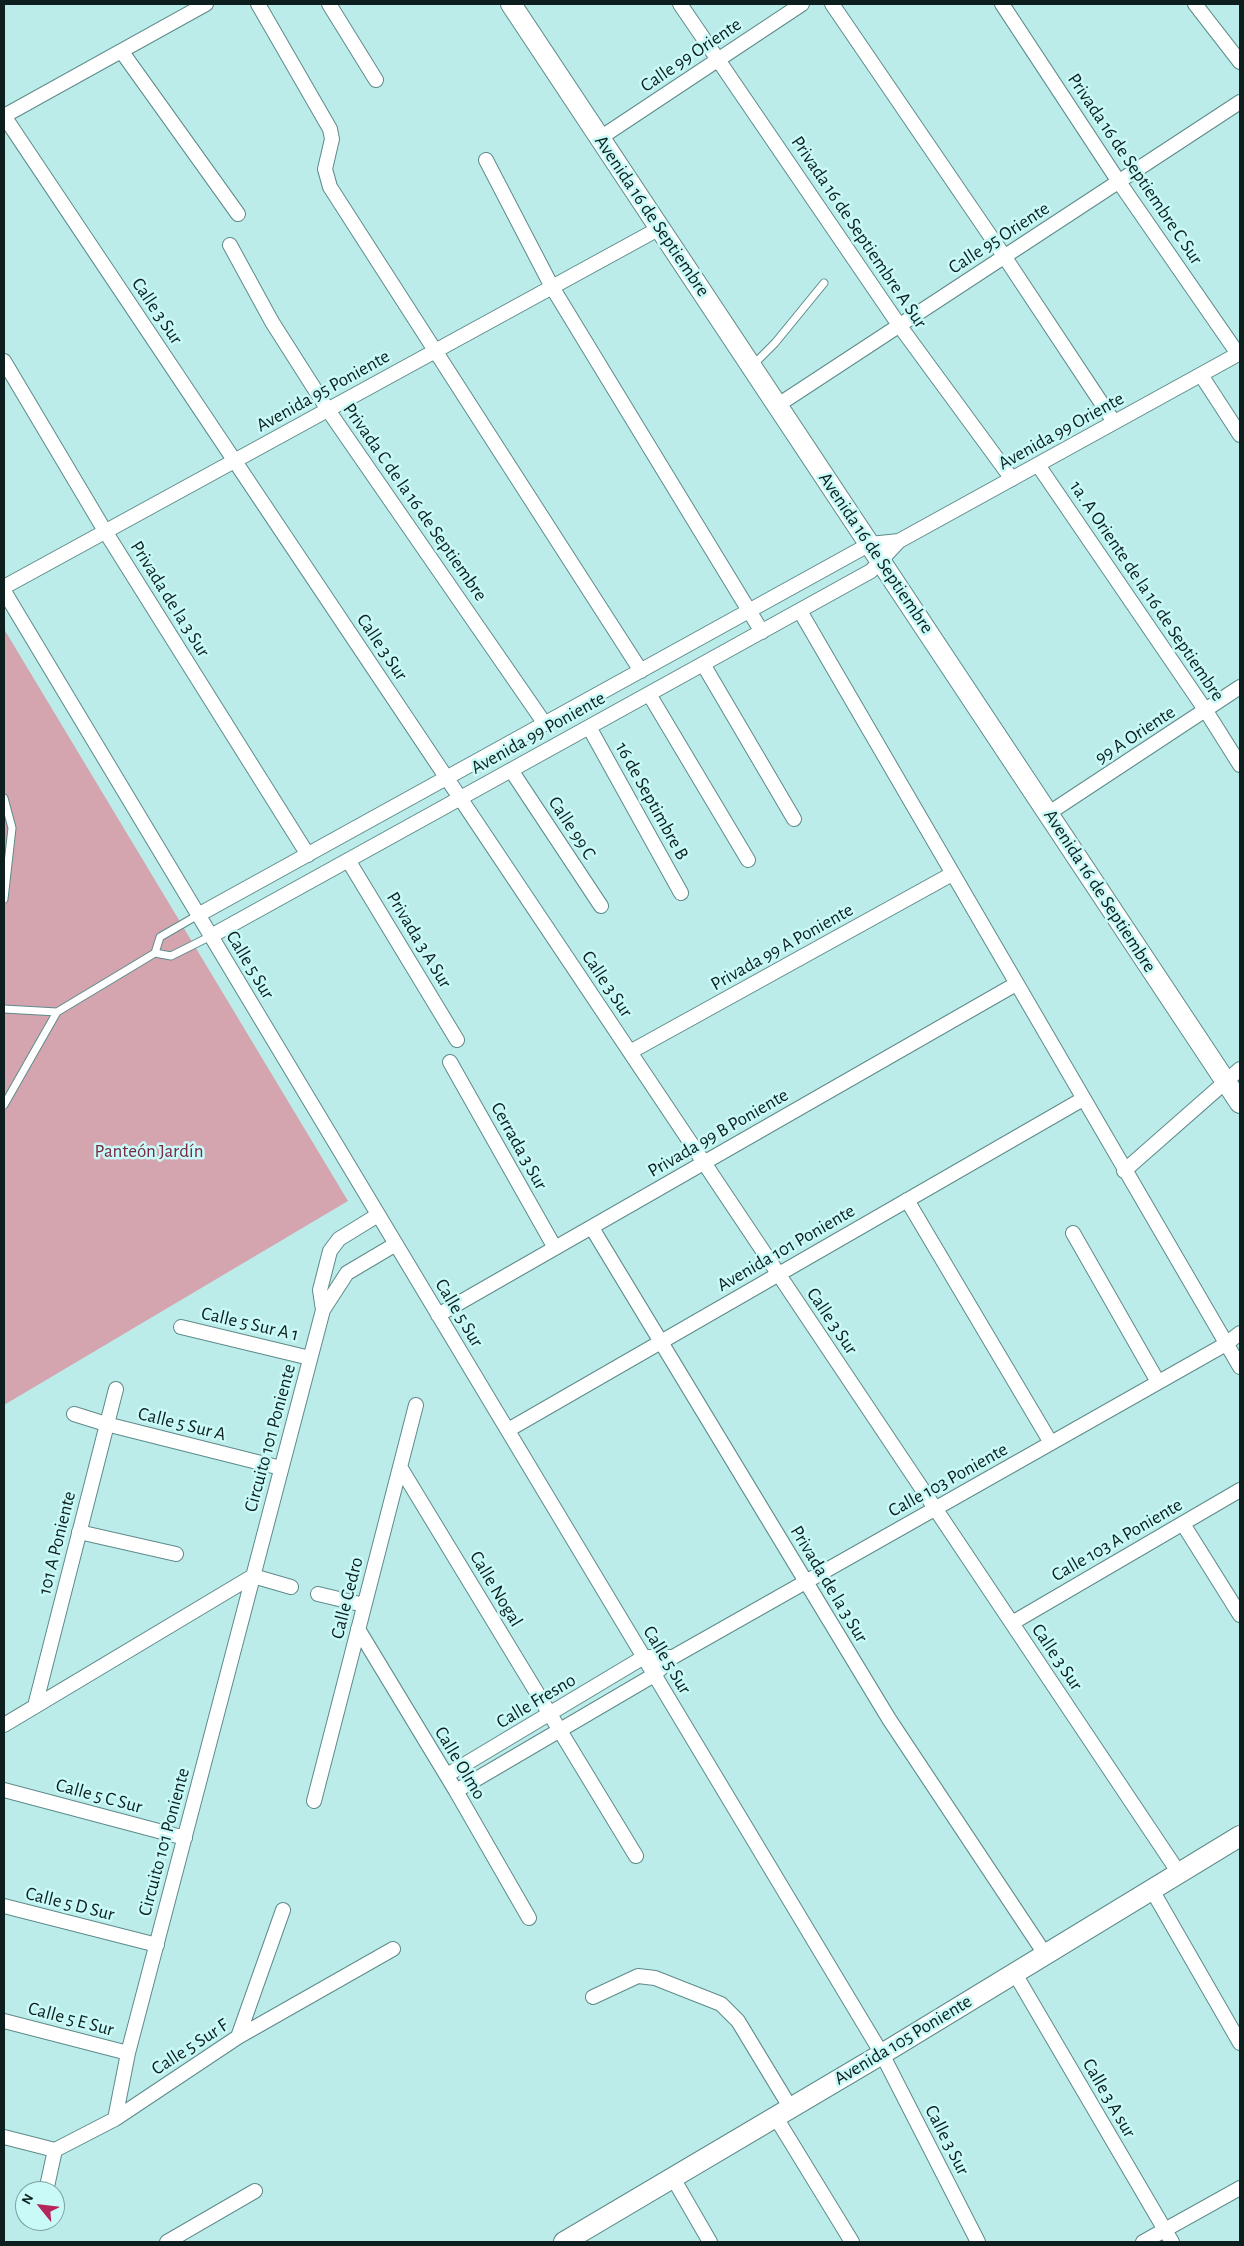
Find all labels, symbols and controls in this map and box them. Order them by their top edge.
street label: Calle 99 Oriente [636,13,746,97]
street label: Privada 16 de Septiembre C Sur [1062,69,1208,269]
street label: Avenida 16 de Septiembre [590,131,714,301]
street label: Privada 16 de Septiembre A Sur [786,132,932,332]
street label: Calle 95 Oriente [944,197,1054,279]
street label: Calle 3 Sur [126,273,188,349]
street label: Avenida 95 Poniente [252,345,394,437]
street label: Avenida 99 Oriente [994,387,1128,475]
street label: Privada C de la 16 de Septiembre [338,399,492,605]
street label: Avenida 16 de Septiembre [814,468,938,638]
street label: 1a. A Oriente de la 16 de Septiembre [1065,477,1229,705]
street label: Privada de la 3 Sur [125,537,215,661]
street label: Calle 3 Sur [351,609,413,685]
street label: Avenida 99 Poniente [467,687,609,779]
street label: 99 A Oriente [1091,701,1179,769]
street label: 16 de Septimbre B [610,738,694,864]
street label: Calle 99 C [543,792,601,864]
street label: Avenida 16 de Septiembre [1039,805,1161,977]
street label: Privada 3 A Sur [381,888,457,992]
street label: Privada 99 A Poniente [707,898,857,996]
street label: Calle 5 Sur [221,927,279,1003]
street label: Calle 3 Sur [576,946,638,1022]
street label: Privada 99 B Poniente [644,1083,792,1183]
street label: Cerrada 3 Sur [486,1098,552,1194]
park label: Panteón Jardín [95,1140,203,1162]
street label: Avenida 101 Poniente [713,1199,859,1297]
street label: Calle 5 Sur [430,1275,488,1351]
street label: Calle 3 Sur [801,1283,863,1359]
street label: Calle 5 Sur A 1 [199,1302,301,1346]
street label: Circuito 101 Poniente [239,1361,301,1515]
street label: Calle 5 Sur A [136,1402,228,1446]
street label: Calle 103 Poniente [884,1438,1012,1522]
street label: 101 A Poniente [33,1489,81,1597]
street label: Calle 103 A Poniente [1048,1493,1186,1587]
street label: Privada de la 3 Sur [785,1521,873,1647]
street label: Calle Nogal [465,1547,527,1631]
street label: Calle Cedro [326,1555,368,1641]
street label: Calle 3 Sur [1026,1619,1088,1695]
street label: Calle 5 Sur [638,1622,696,1698]
street label: Calle Fresno [492,1668,580,1734]
street label: Calle Olmo [429,1722,491,1804]
street label: Circuito 101 Poniente [133,1765,195,1919]
street label: Calle 5 C Sur [53,1774,145,1818]
street label: Calle 5 D Sur [23,1882,117,1926]
street label: Avenida 105 Poniente [830,1990,976,2090]
street label: Calle 5 E Sur [26,1997,116,2041]
street label: Calle 5 Sur F [147,2014,233,2080]
street label: Calle 3 A sur [1077,2054,1141,2142]
street label: Calle 3 Sur [920,2101,974,2179]
north arrow [15,2181,65,2231]
text: N [19,2192,36,2207]

